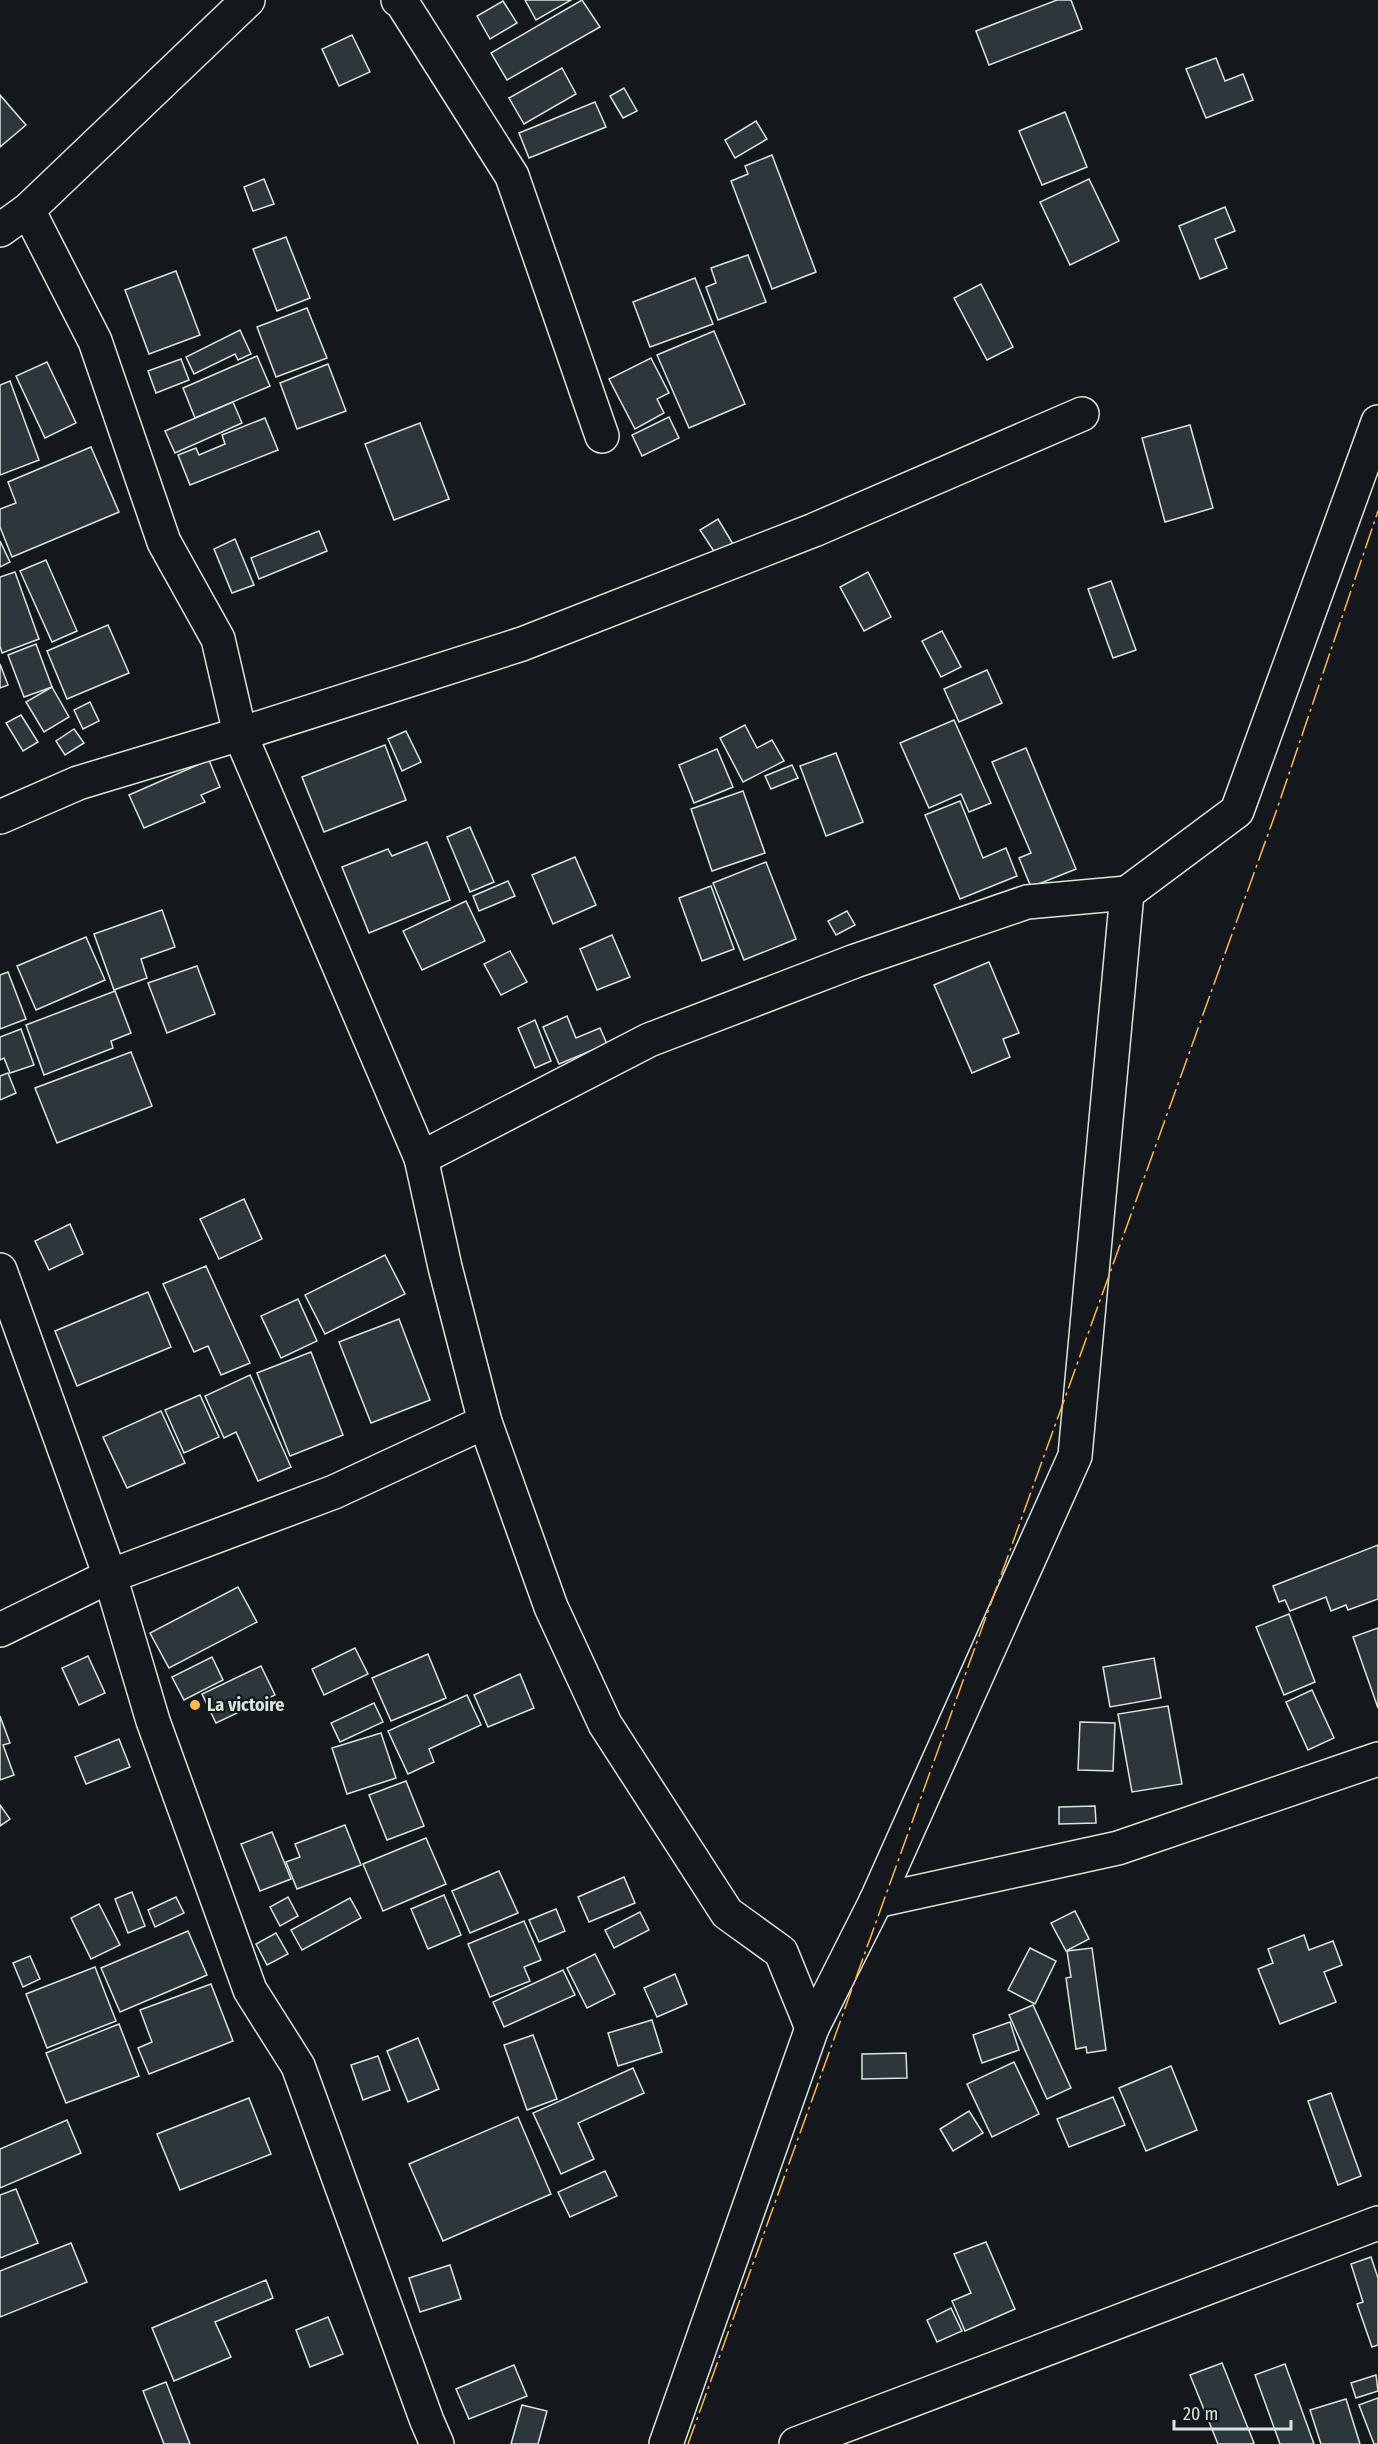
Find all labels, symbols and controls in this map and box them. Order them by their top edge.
place label: La victoire [207,1694,284,1716]
marker: La victoire [188,1698,202,1712]
scale bar [1174,2393,1291,2431]
text: 20 m [1183,2403,1218,2425]

